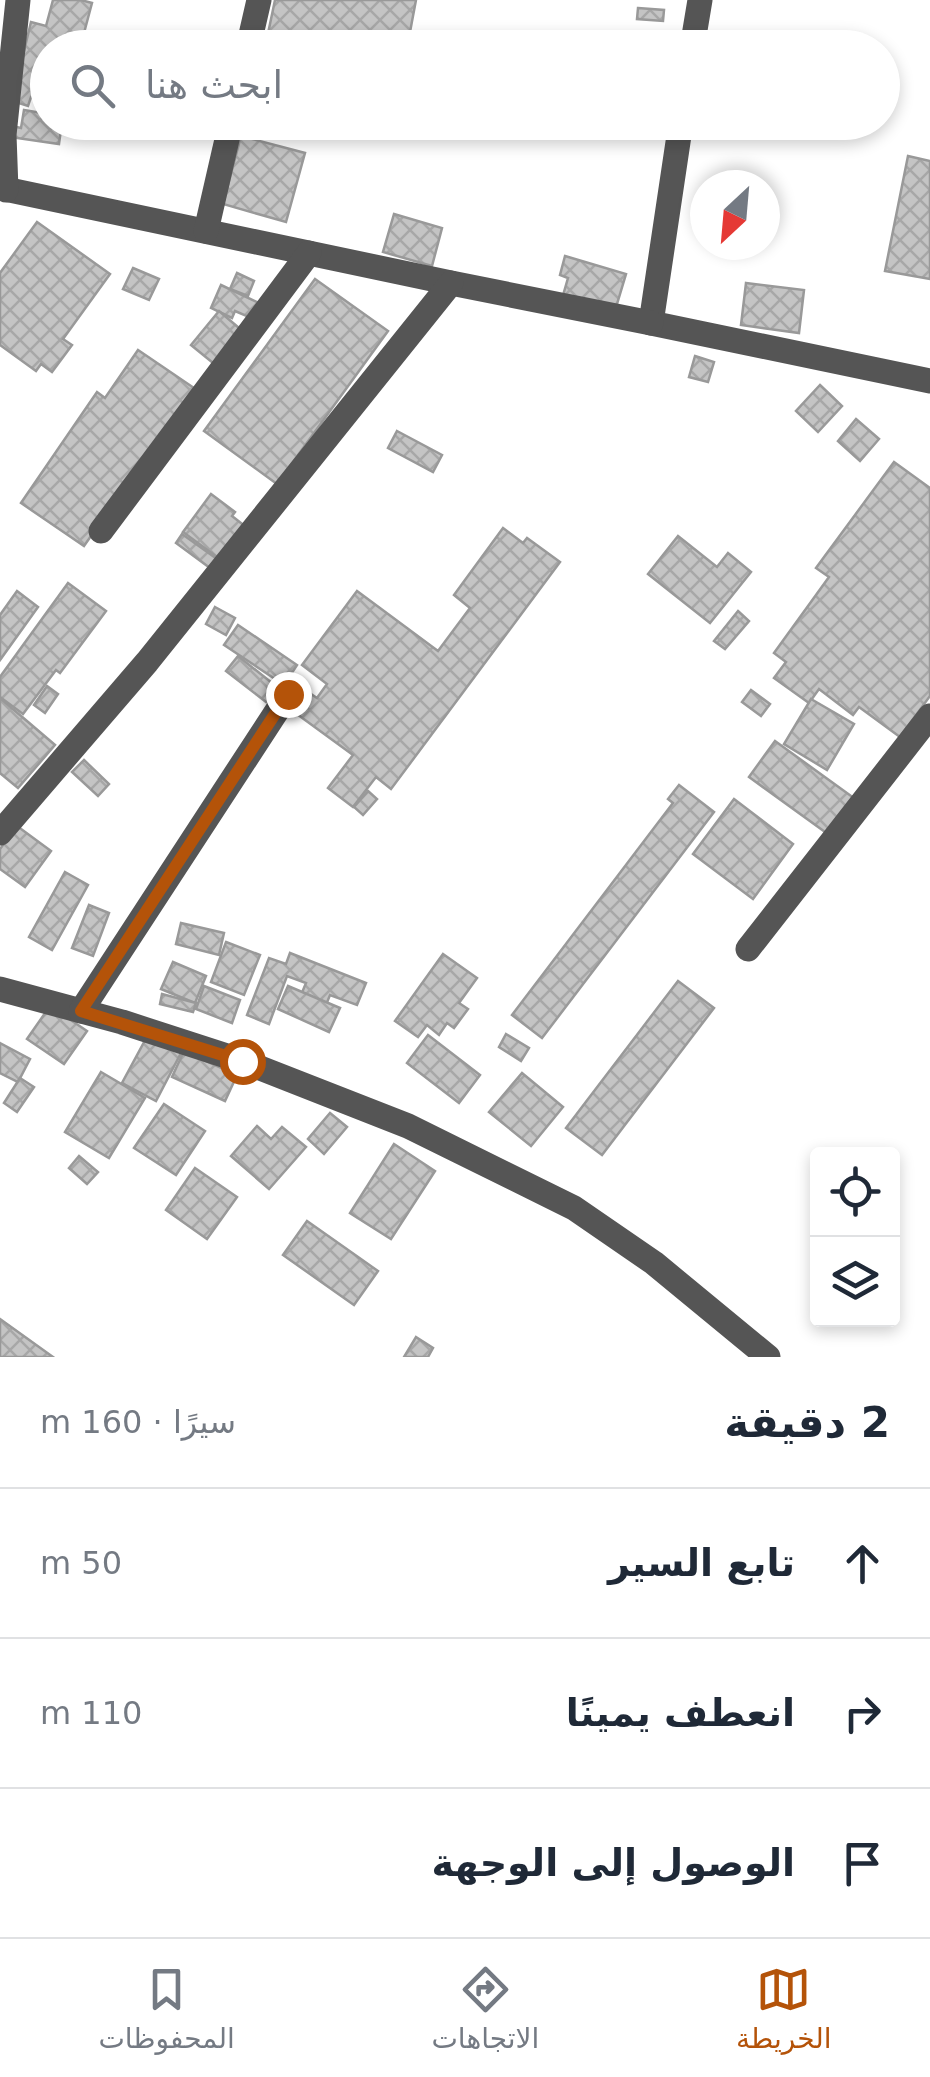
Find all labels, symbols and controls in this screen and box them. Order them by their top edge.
search box [30,30,900,140]
icon: search [65,58,120,113]
text: ابحث هنا [145,63,283,107]
north arrow [690,170,780,260]
route end [266,672,312,718]
route start [220,1039,266,1085]
map controls [810,1147,900,1327]
button: locate [810,1147,900,1237]
button: layers [810,1237,900,1327]
text: 2 دقيقة [724,1398,890,1447]
text: سيرًا · 160 m [40,1403,236,1441]
icon: ahead [835,1536,890,1591]
text: تابع السير [608,1541,795,1585]
text: 50 m [40,1544,122,1582]
icon: right [835,1686,890,1741]
text: انعطف يمينًا [566,1691,795,1735]
text: 110 m [40,1694,142,1732]
icon: arrive [835,1836,890,1891]
text: الوصول إلى الوجهة [432,1841,795,1885]
tab: المحفوظات [98,1962,235,2055]
tab: الاتجاهات [432,1962,539,2055]
tab: الخريطة [736,1962,832,2055]

